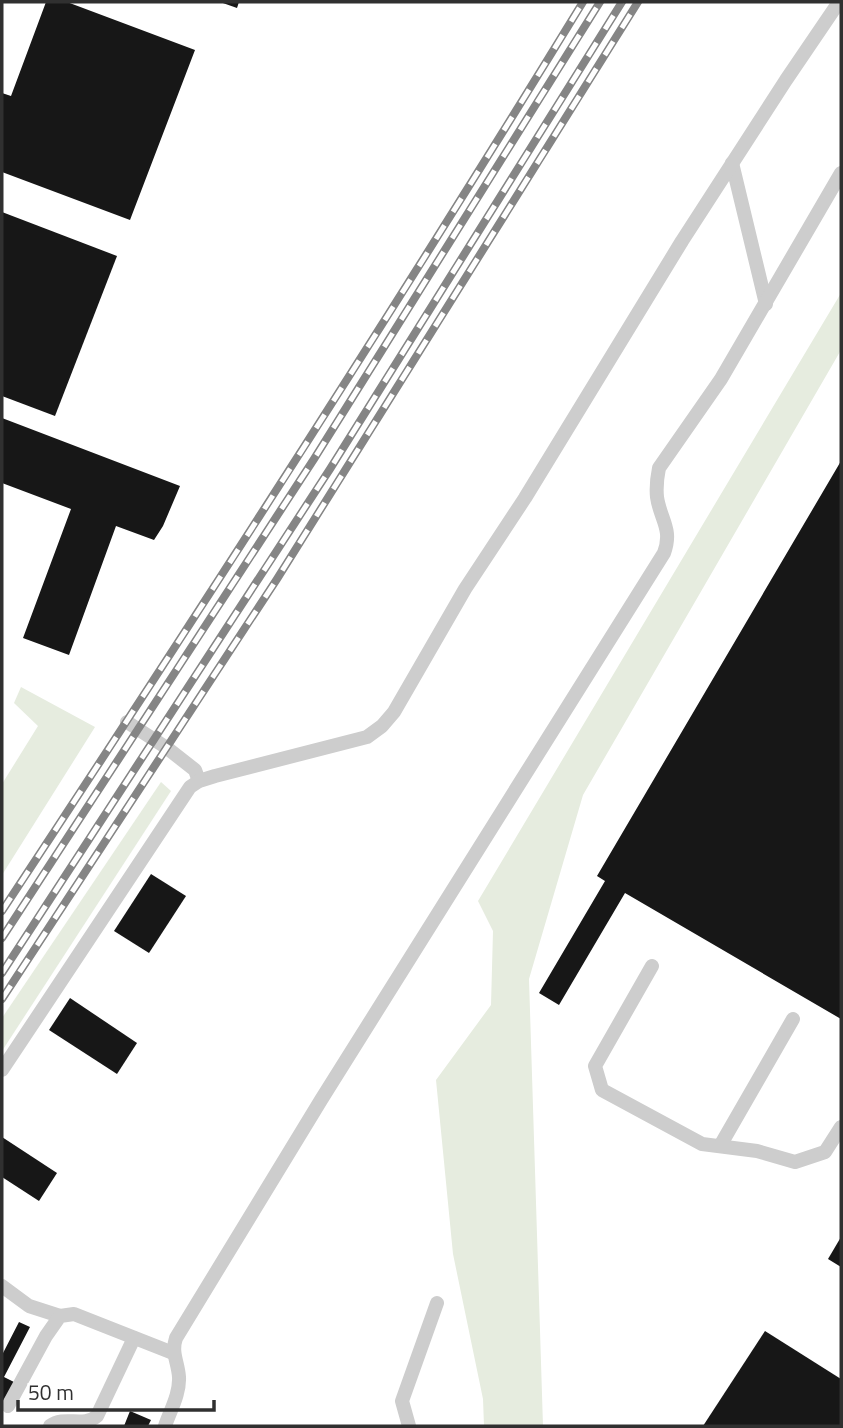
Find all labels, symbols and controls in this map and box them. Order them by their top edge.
scale bar [18,1368,214,1412]
text: 50 m [28,1376,74,1408]

